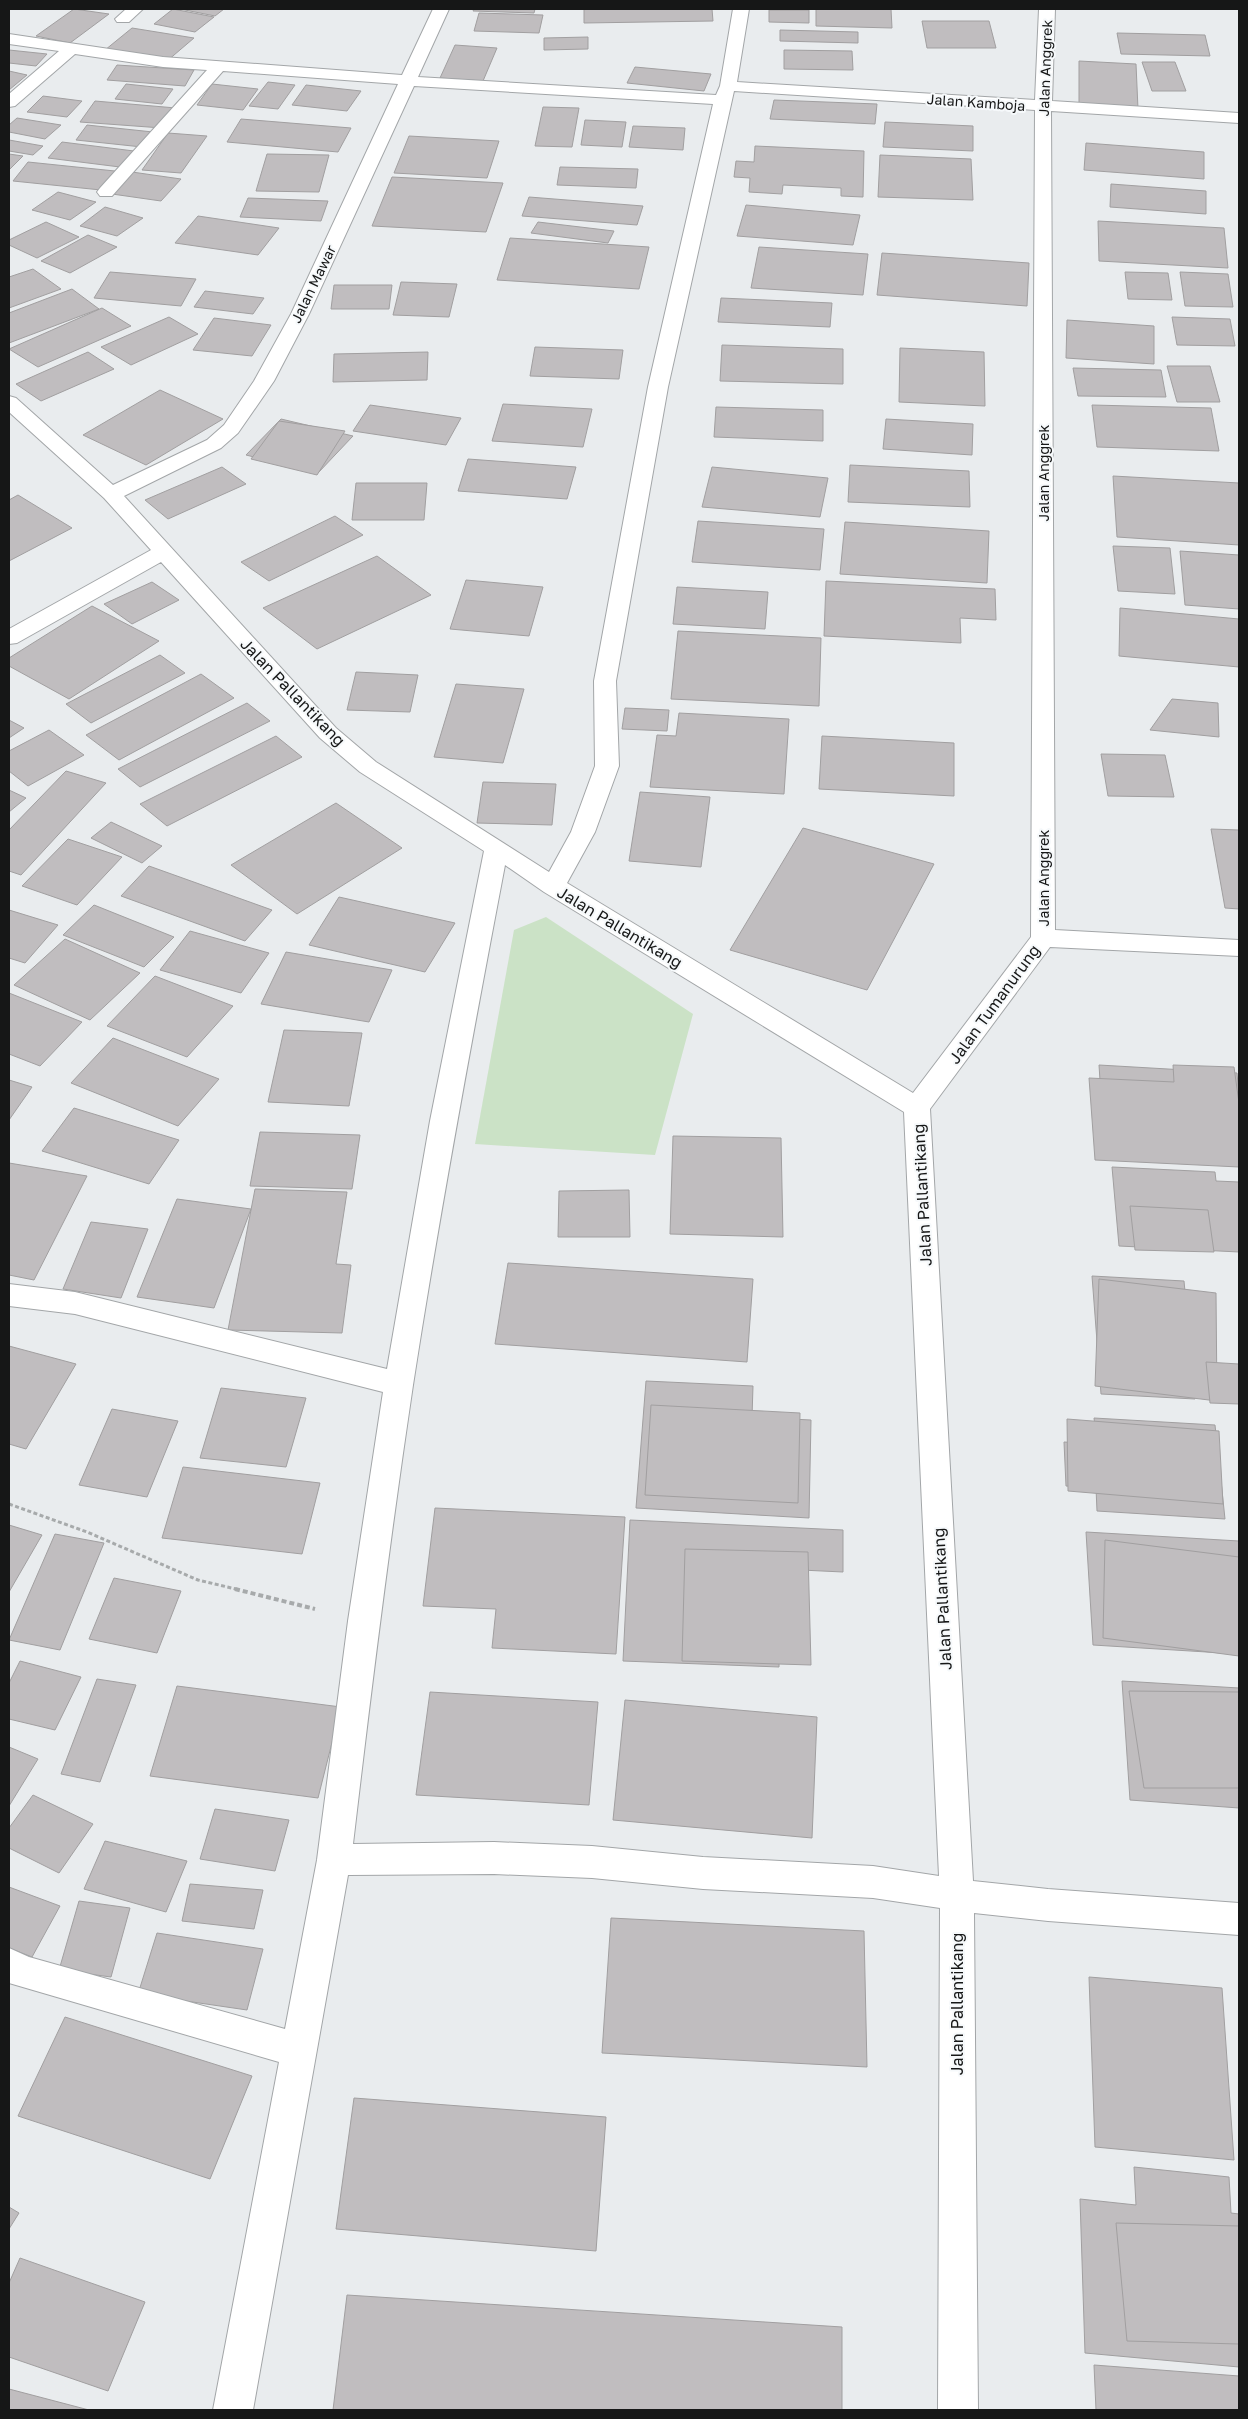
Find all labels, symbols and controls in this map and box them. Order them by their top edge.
street label: Jalan Anggrek [1035,19,1055,117]
street label: Jalan Kamboja [926,90,1026,114]
street label: Jalan Mawar [287,242,339,326]
street label: Jalan Anggrek [1035,425,1052,521]
street label: Jalan Pallantikang [236,634,350,750]
street label: Jalan Anggrek [1035,830,1052,926]
street label: Jalan Pallantikang [554,882,686,972]
street label: Jalan Tumanurung [944,941,1044,1067]
street label: Jalan Pallantikang [908,1123,936,1267]
street label: Jalan Pallantikang [928,1527,956,1671]
street label: Jalan Pallantikang [947,1933,967,2075]

